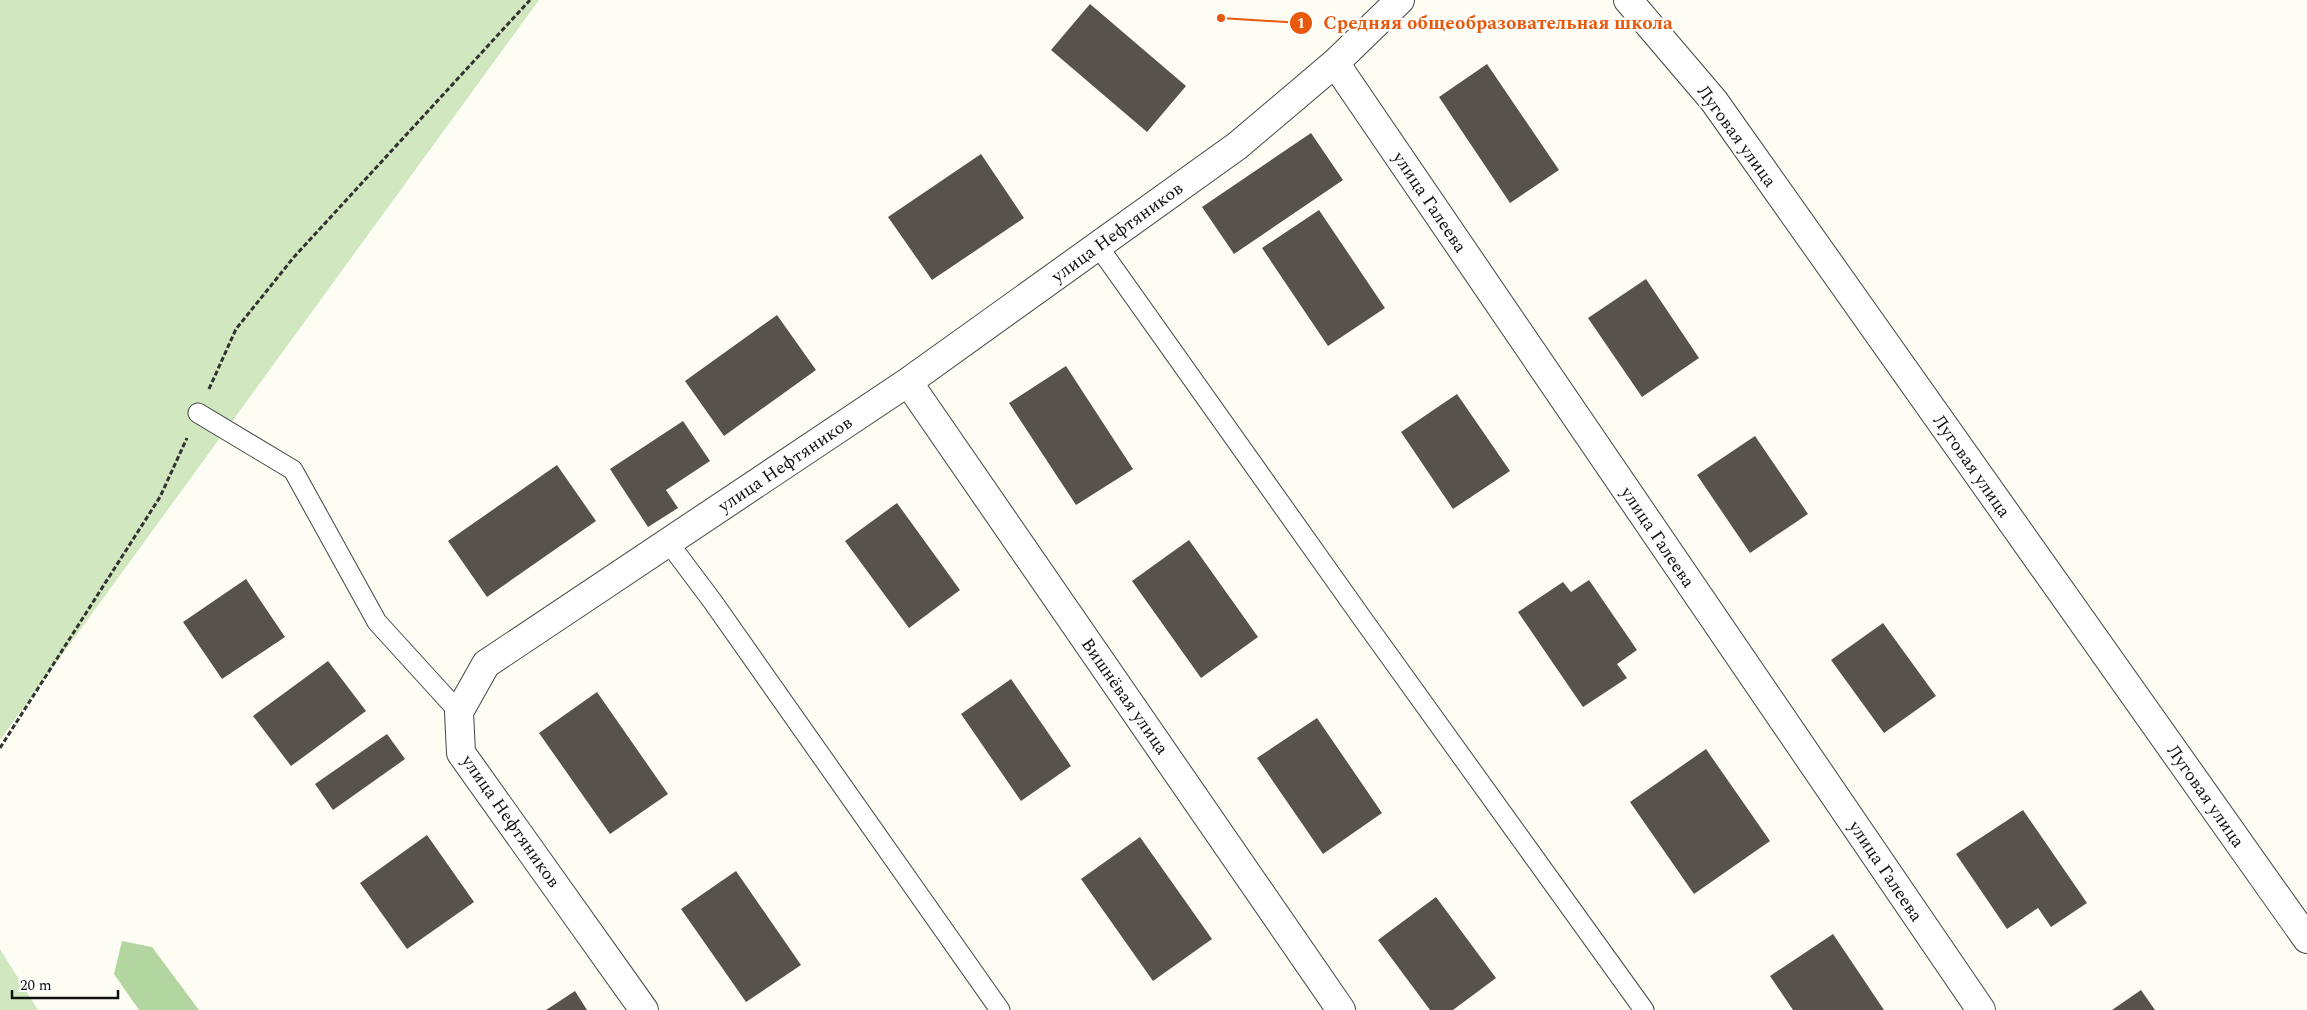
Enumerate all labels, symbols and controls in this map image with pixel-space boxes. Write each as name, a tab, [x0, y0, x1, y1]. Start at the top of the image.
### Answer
callout: Cредняя общеобразовательная школа	[1288, 6, 1683, 40]
text: Cредняя общеобразовательная школа	[1323, 9, 1673, 38]
text: 1	[1297, 12, 1305, 35]
street label: Луговая улица	[1690, 80, 1783, 193]
street label: улица Галеева	[1385, 145, 1474, 259]
street label: улица Нефтяников	[1045, 175, 1189, 290]
street label: улица Нефтяников	[712, 409, 858, 520]
street label: Луговая улица	[1926, 409, 2017, 524]
street label: улица Галеева	[1613, 480, 1702, 594]
street label: Вишнёвая улица	[1074, 632, 1175, 760]
street label: Луговая улица	[2160, 739, 2251, 854]
street label: улица Нефтяников	[454, 748, 567, 893]
street label: улица Галеева	[1841, 814, 1930, 928]
scale bar	[12, 968, 119, 1000]
text: 20 m	[20, 974, 52, 997]

